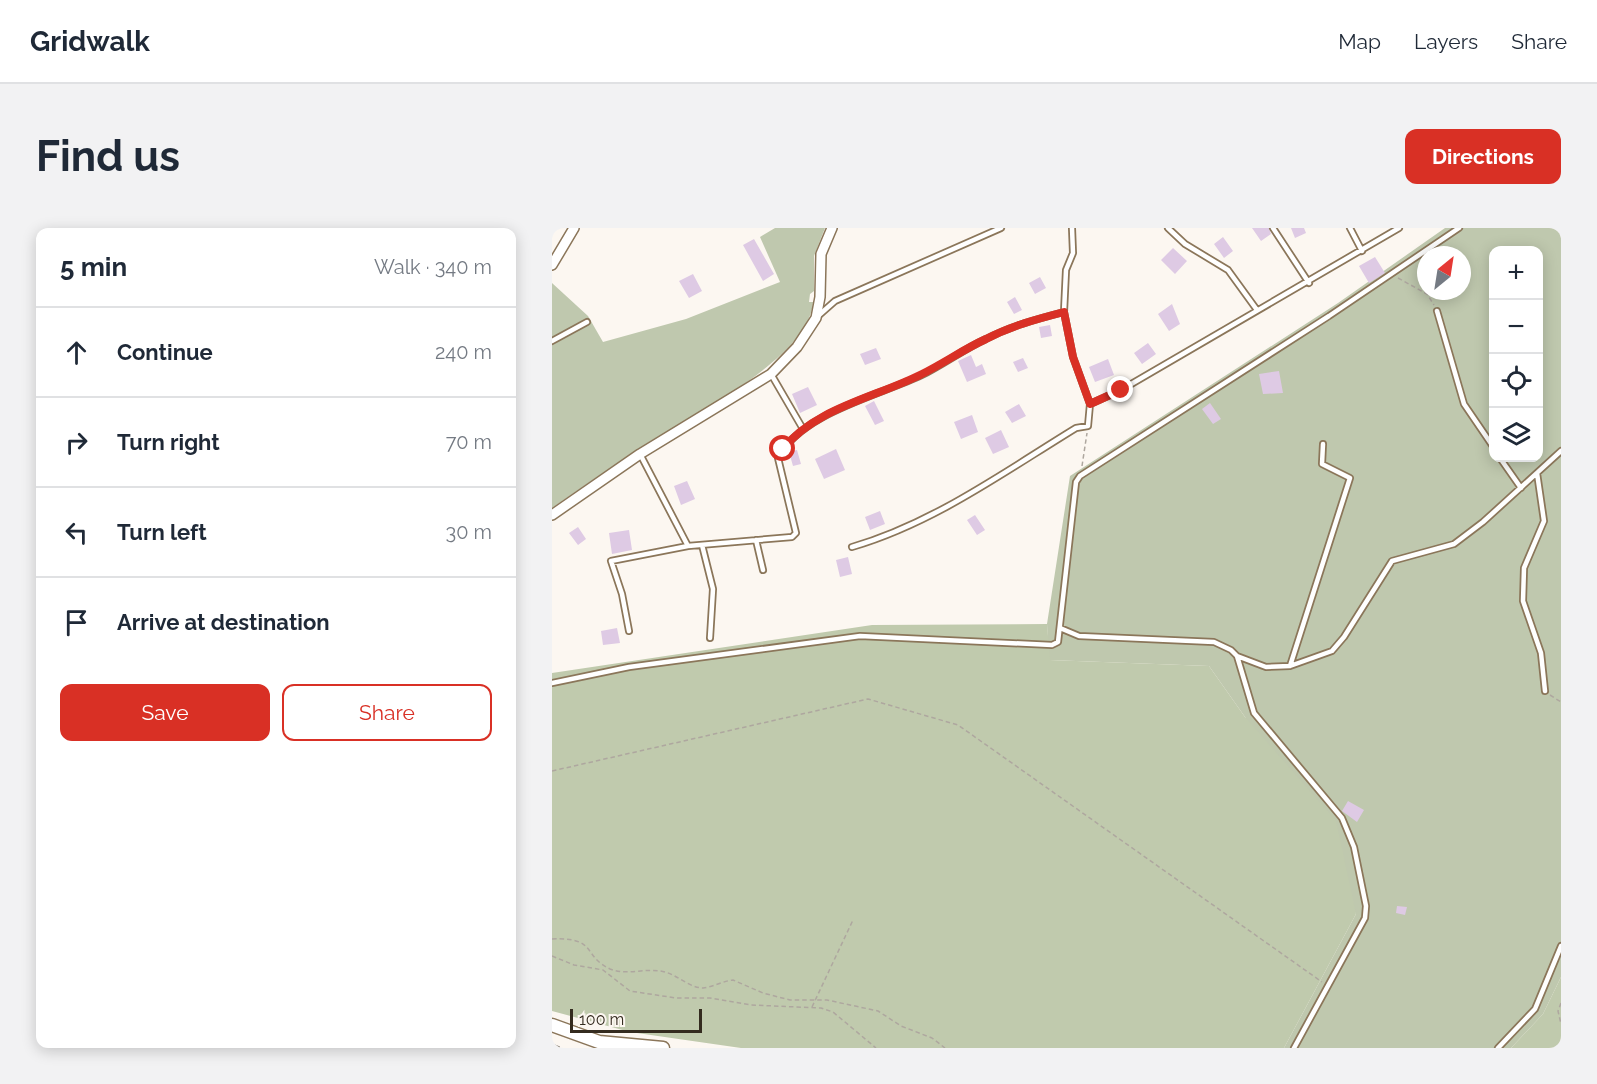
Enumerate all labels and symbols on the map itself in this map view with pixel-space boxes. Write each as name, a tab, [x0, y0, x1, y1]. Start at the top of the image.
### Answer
north arrow	[1417, 246, 1471, 300]
route end	[1107, 376, 1133, 402]
route start	[769, 435, 795, 461]
scale bar	[570, 1006, 702, 1034]

